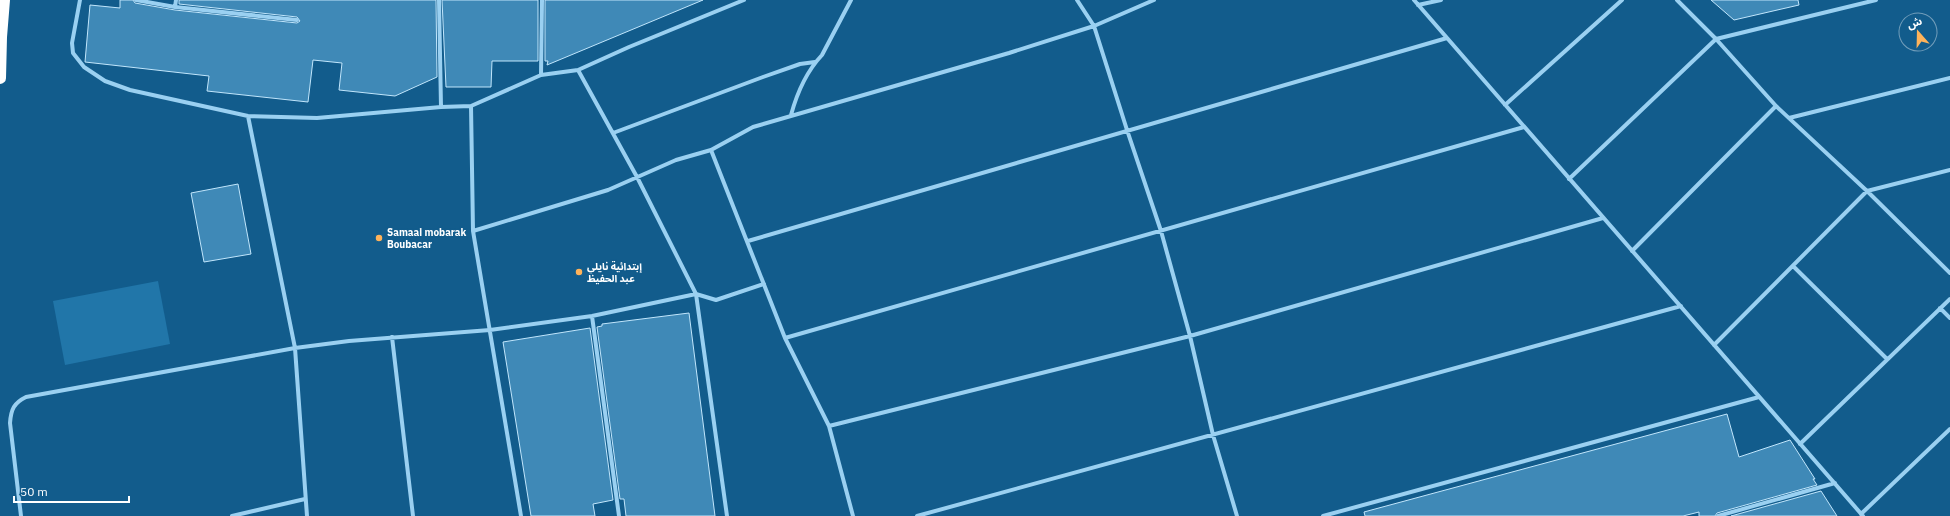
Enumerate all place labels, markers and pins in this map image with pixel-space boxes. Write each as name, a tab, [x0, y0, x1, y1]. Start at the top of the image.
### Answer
place label: Samaai mobarak Boubacar	[387, 226, 466, 251]
marker: Samaai mobarak Boubacar	[374, 233, 384, 243]
place label: إبتدائية نايلي عبد الحفيظ	[587, 260, 643, 285]
marker: إبتدائية نايلي عبد الحفيظ	[574, 267, 584, 277]

